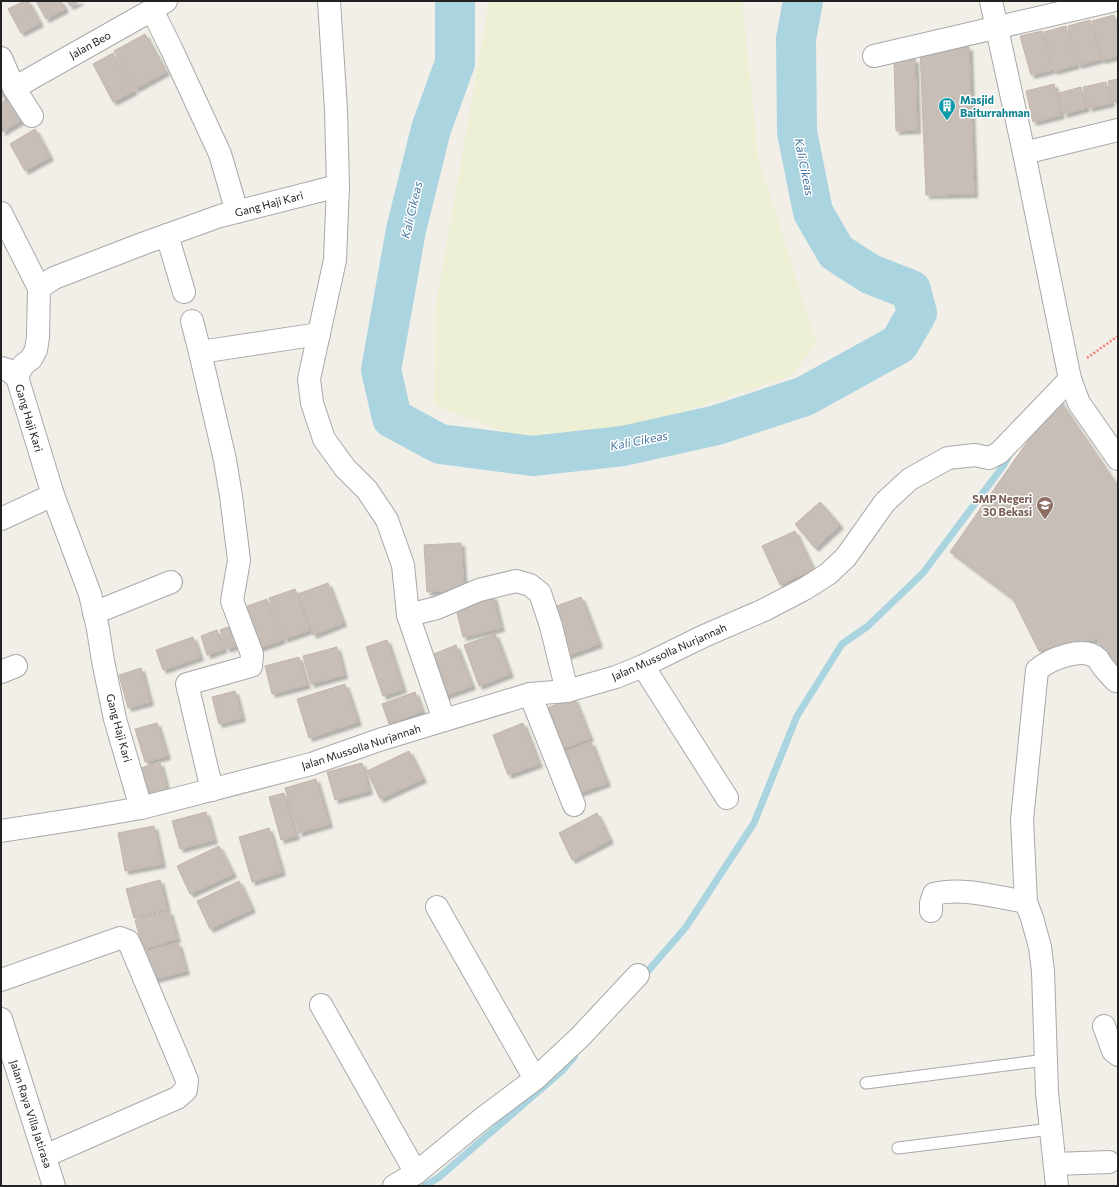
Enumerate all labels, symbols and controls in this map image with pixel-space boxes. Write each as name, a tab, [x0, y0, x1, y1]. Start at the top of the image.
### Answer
street label: Jalan Beo	[67, 28, 114, 62]
place label: Masjid Baiturrahman	[960, 93, 1030, 119]
building icon: Masjid Baiturrahman	[937, 96, 957, 121]
water label: Kali Cikeas	[793, 137, 818, 197]
water label: Kali Cikeas	[398, 179, 425, 240]
street label: Gang Haji Kari	[233, 188, 305, 219]
street label: Gang Haji Kari	[13, 382, 46, 454]
water label: Kali Cikeas	[609, 427, 669, 452]
place label: SMP Negeri 30 Bekasi	[972, 492, 1032, 518]
school or university icon: SMP Negeri 30 Bekasi	[1035, 495, 1055, 520]
street label: Jalan Mussolla Nurjannah	[609, 620, 729, 684]
street label: Gang Haji Kari	[104, 692, 135, 764]
street label: Jalan Mussolla Nurjannah	[300, 721, 422, 773]
street label: Jalan Raya Villa Jatirasa	[7, 1058, 55, 1170]

